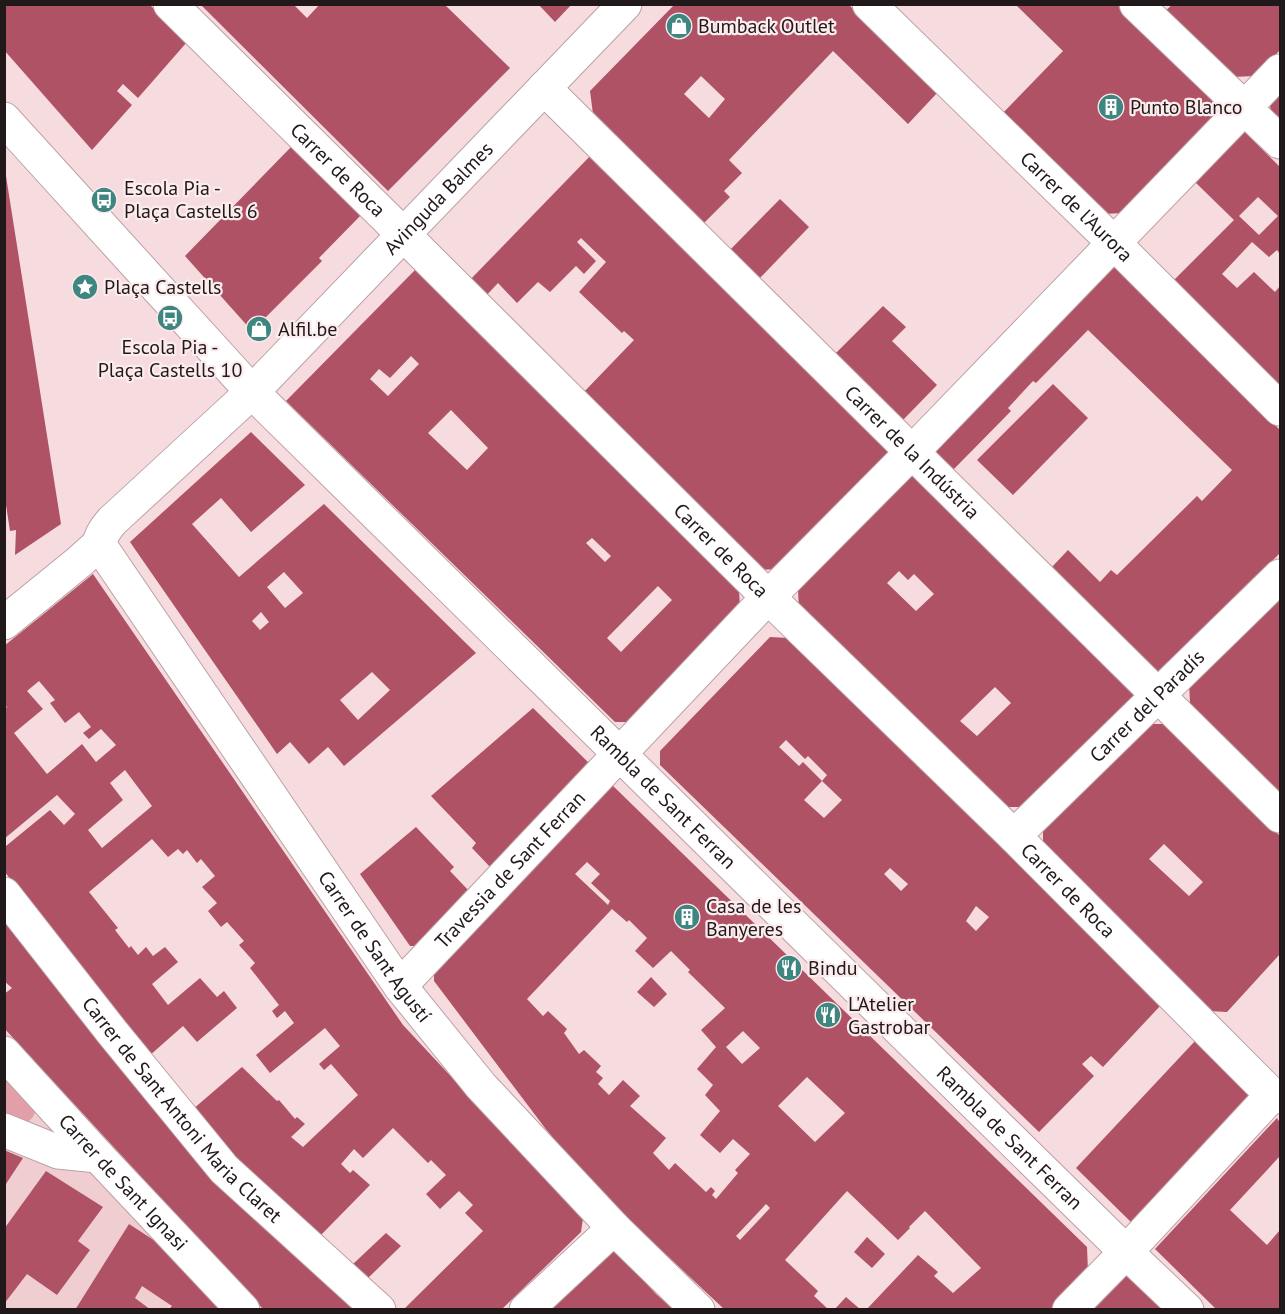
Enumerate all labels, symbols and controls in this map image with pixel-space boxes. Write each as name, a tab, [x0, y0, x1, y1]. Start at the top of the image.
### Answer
shop icon: Bumback Outlet	[664, 11, 694, 41]
place label: Bumback Outlet	[698, 13, 835, 39]
building icon: Punto Blanco	[1096, 92, 1126, 122]
place label: Punto Blanco	[1130, 94, 1242, 120]
street label: Carrer de Roca	[285, 117, 391, 223]
street label: Avinguda Balmes	[378, 136, 499, 260]
street label: Carrer de l'Aurora	[1015, 146, 1138, 267]
place label: Escola Pia - Plaça Castells 6	[124, 175, 258, 224]
bus stop icon: Escola Pia - Plaça Castells 6	[89, 185, 119, 215]
place icon: Plaça Castells	[70, 272, 100, 302]
place label: Plaça Castells	[104, 274, 221, 300]
bus stop icon: Escola Pia - Plaça Castells 10	[155, 303, 185, 333]
shop icon: Alfil.be	[244, 314, 274, 344]
place label: Alfil.be	[278, 316, 337, 342]
place label: Escola Pia - Plaça Castells 10	[98, 334, 242, 383]
street label: Carrer de la Indústria	[839, 380, 985, 525]
street label: Carrer de Roca	[668, 497, 774, 603]
street label: Carrer del Paradís	[1084, 644, 1210, 768]
street label: Rambla de Sant Ferran	[585, 719, 742, 875]
street label: Travessia de Sant Ferran	[429, 785, 591, 954]
street label: Carrer de Roca	[1015, 837, 1121, 944]
street label: Carrer de Sant Agustí	[312, 866, 437, 1028]
place label: Casa de les Banyeres	[706, 893, 801, 942]
building icon: Casa de les Banyeres	[672, 902, 702, 932]
restaurant icon: Bindu	[774, 953, 804, 983]
place label: Bindu	[808, 955, 858, 981]
place label: L'Atelier Gastrobar	[848, 991, 931, 1040]
street label: Carrer de Sant Antoni Maria Claret	[76, 992, 288, 1228]
restaurant icon: L'Atelier Gastrobar	[813, 1000, 843, 1030]
street label: Rambla de Sant Ferran	[931, 1060, 1088, 1215]
street label: Carrer de Sant Ignasi	[53, 1108, 194, 1256]

